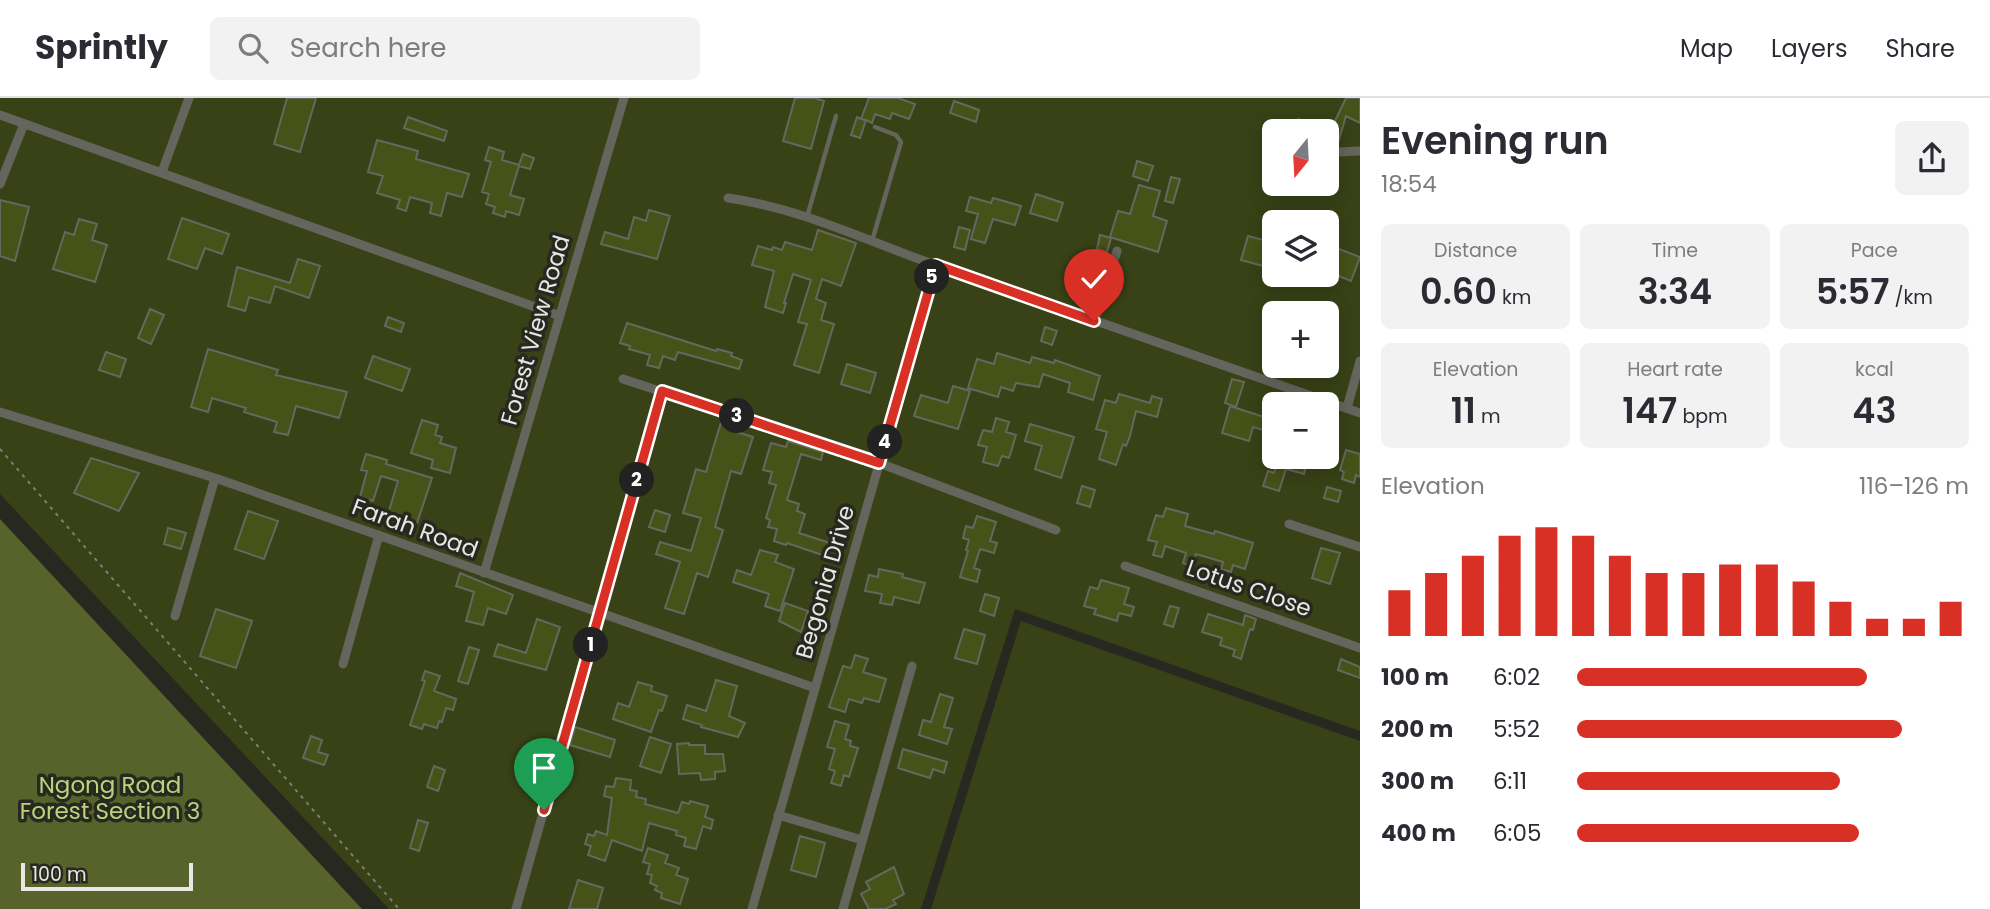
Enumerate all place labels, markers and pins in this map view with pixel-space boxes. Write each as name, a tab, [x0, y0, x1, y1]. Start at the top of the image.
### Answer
pin	[1064, 249, 1124, 321]
pin: 5	[914, 260, 950, 294]
pin: 3	[720, 398, 754, 434]
pin: 4	[868, 424, 903, 460]
pin: 2	[620, 462, 654, 498]
pin: 1	[574, 628, 608, 662]
pin	[514, 738, 574, 810]

